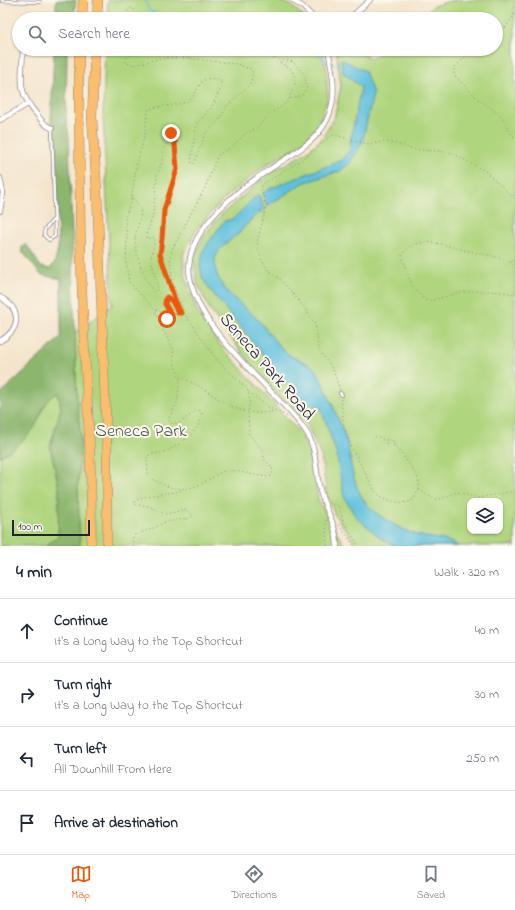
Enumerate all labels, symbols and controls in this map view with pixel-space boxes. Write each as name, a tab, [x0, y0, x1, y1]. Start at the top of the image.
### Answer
search box	[12, 12, 503, 56]
icon: search	[26, 23, 48, 45]
text: Search here	[58, 23, 130, 45]
route end	[162, 124, 180, 142]
street label: Seneca Park Road	[212, 308, 321, 427]
route start	[158, 310, 176, 328]
park label: Seneca Park	[95, 419, 187, 445]
map controls	[467, 498, 503, 534]
button: layers	[467, 498, 503, 534]
scale bar	[12, 518, 90, 537]
text: 100 m	[18, 519, 42, 535]
text: 4 min	[16, 560, 52, 585]
text: Walk · 320 m	[434, 563, 499, 582]
text: Continue	[54, 610, 108, 632]
icon: ahead	[16, 620, 38, 642]
text: 40 m	[475, 621, 499, 640]
text: It's a Long Way to the Top Shortcut	[54, 632, 243, 651]
text: Turn right	[54, 674, 112, 696]
icon: right	[16, 684, 38, 706]
text: 30 m	[475, 685, 499, 704]
text: It's a Long Way to the Top Shortcut	[54, 696, 243, 715]
text: Turn left	[54, 738, 107, 760]
icon: left	[16, 748, 38, 770]
text: 250 m	[466, 749, 499, 768]
text: All Downhill From Here	[54, 760, 172, 779]
icon: arrive	[16, 812, 38, 834]
text: Arrive at destination	[54, 812, 178, 834]
tab: Map	[70, 863, 92, 903]
tab: Directions	[231, 863, 277, 903]
tab: Saved	[417, 863, 445, 903]

